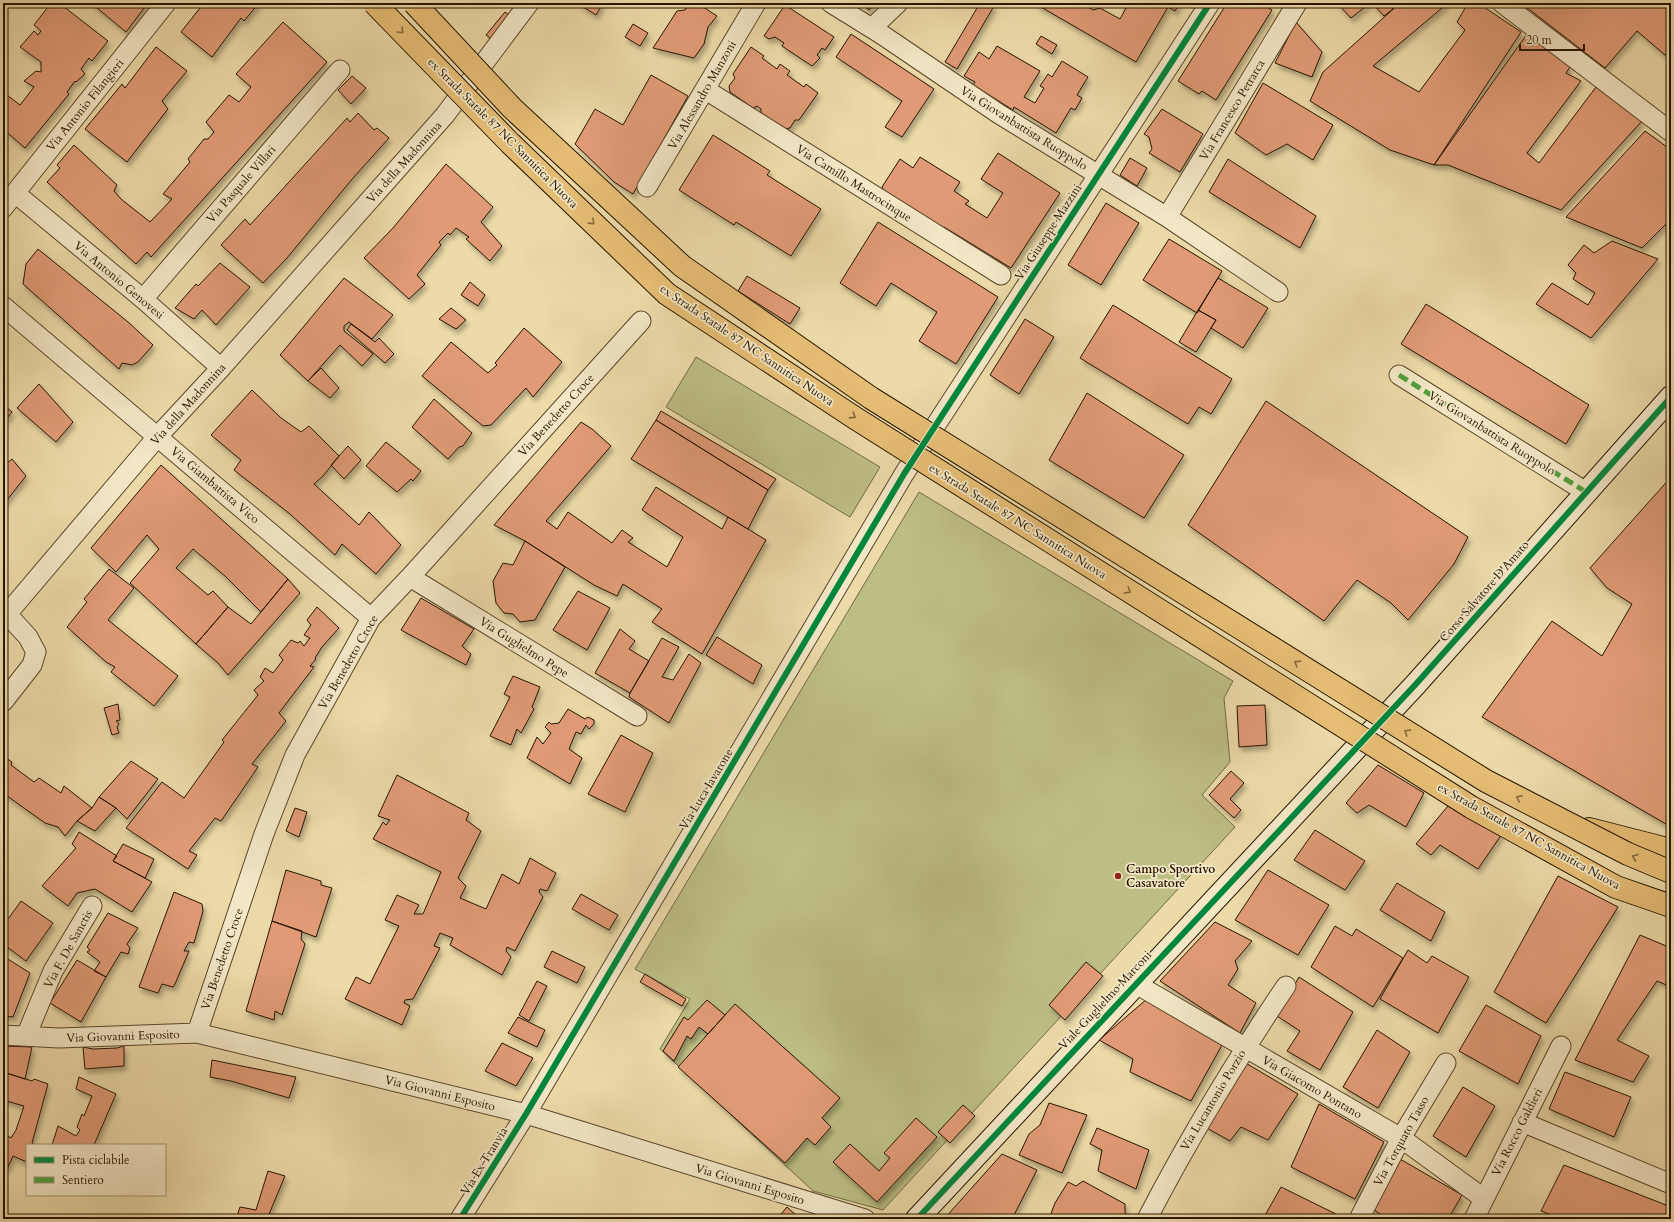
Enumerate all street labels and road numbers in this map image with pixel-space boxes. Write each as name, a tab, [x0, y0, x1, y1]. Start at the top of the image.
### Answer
street label: Via Alessandro Manzoni	[664, 37, 740, 152]
street label: ex Strada Statale 87 NC Sannitica Nuova	[424, 54, 582, 212]
street label: Via Antonio Filangieri	[43, 55, 128, 155]
street label: Via Francesco Petrarca	[1196, 56, 1269, 163]
street label: Via Giovanbattista Ruoppolo	[957, 82, 1091, 174]
street label: Via della Madonnina	[363, 117, 446, 206]
street label: Via Pasquale Villari	[203, 141, 280, 226]
street label: Via Camillo Mastrocinque	[793, 141, 915, 225]
street label: Via Giuseppe Mazzini	[1011, 180, 1085, 283]
street label: Via Antonio Genovesi	[70, 237, 168, 323]
street label: ex Strada Statale 87 NC Sannitica Nuova	[657, 281, 838, 410]
street label: Via della Madonnina	[147, 359, 230, 448]
street label: Via Benedetto Croce	[514, 370, 598, 460]
street label: Via Giovanbattista Ruoppolo	[1425, 387, 1559, 479]
street label: Via Giambattista Vico	[167, 443, 263, 527]
street label: ex Strada Statale 87 NC Sannitica Nuova	[926, 460, 1110, 583]
street label: Corso Salvatore D'Amato	[1436, 537, 1533, 645]
street label: Via Benedetto Croce	[314, 612, 382, 712]
street label: Via Guglielmo Pepe	[476, 613, 572, 681]
street label: Via Luca Iavarone	[675, 745, 737, 833]
street label: ex Strada Statale 87 NC Sannitica Nuova	[1435, 779, 1624, 893]
street label: Via Benedetto Croce	[197, 906, 247, 1012]
street label: Via F. De Sanctis	[40, 907, 96, 991]
street label: Viale Guglielmo Marconi	[1055, 947, 1156, 1053]
street label: Via Giovanni Esposito	[66, 1026, 180, 1046]
street label: Via Lucantonio Porzio	[1176, 1046, 1250, 1154]
street label: Via Giacomo Pontano	[1259, 1052, 1365, 1122]
street label: Via Giovanni Esposito	[383, 1072, 497, 1115]
street label: Via Rocco Galdieri	[1488, 1085, 1546, 1179]
street label: Via Torquato Tasso	[1370, 1093, 1433, 1189]
street label: Via Ex Tranvia	[457, 1123, 512, 1198]
street label: Via Giovanni Esposito	[693, 1160, 807, 1208]

